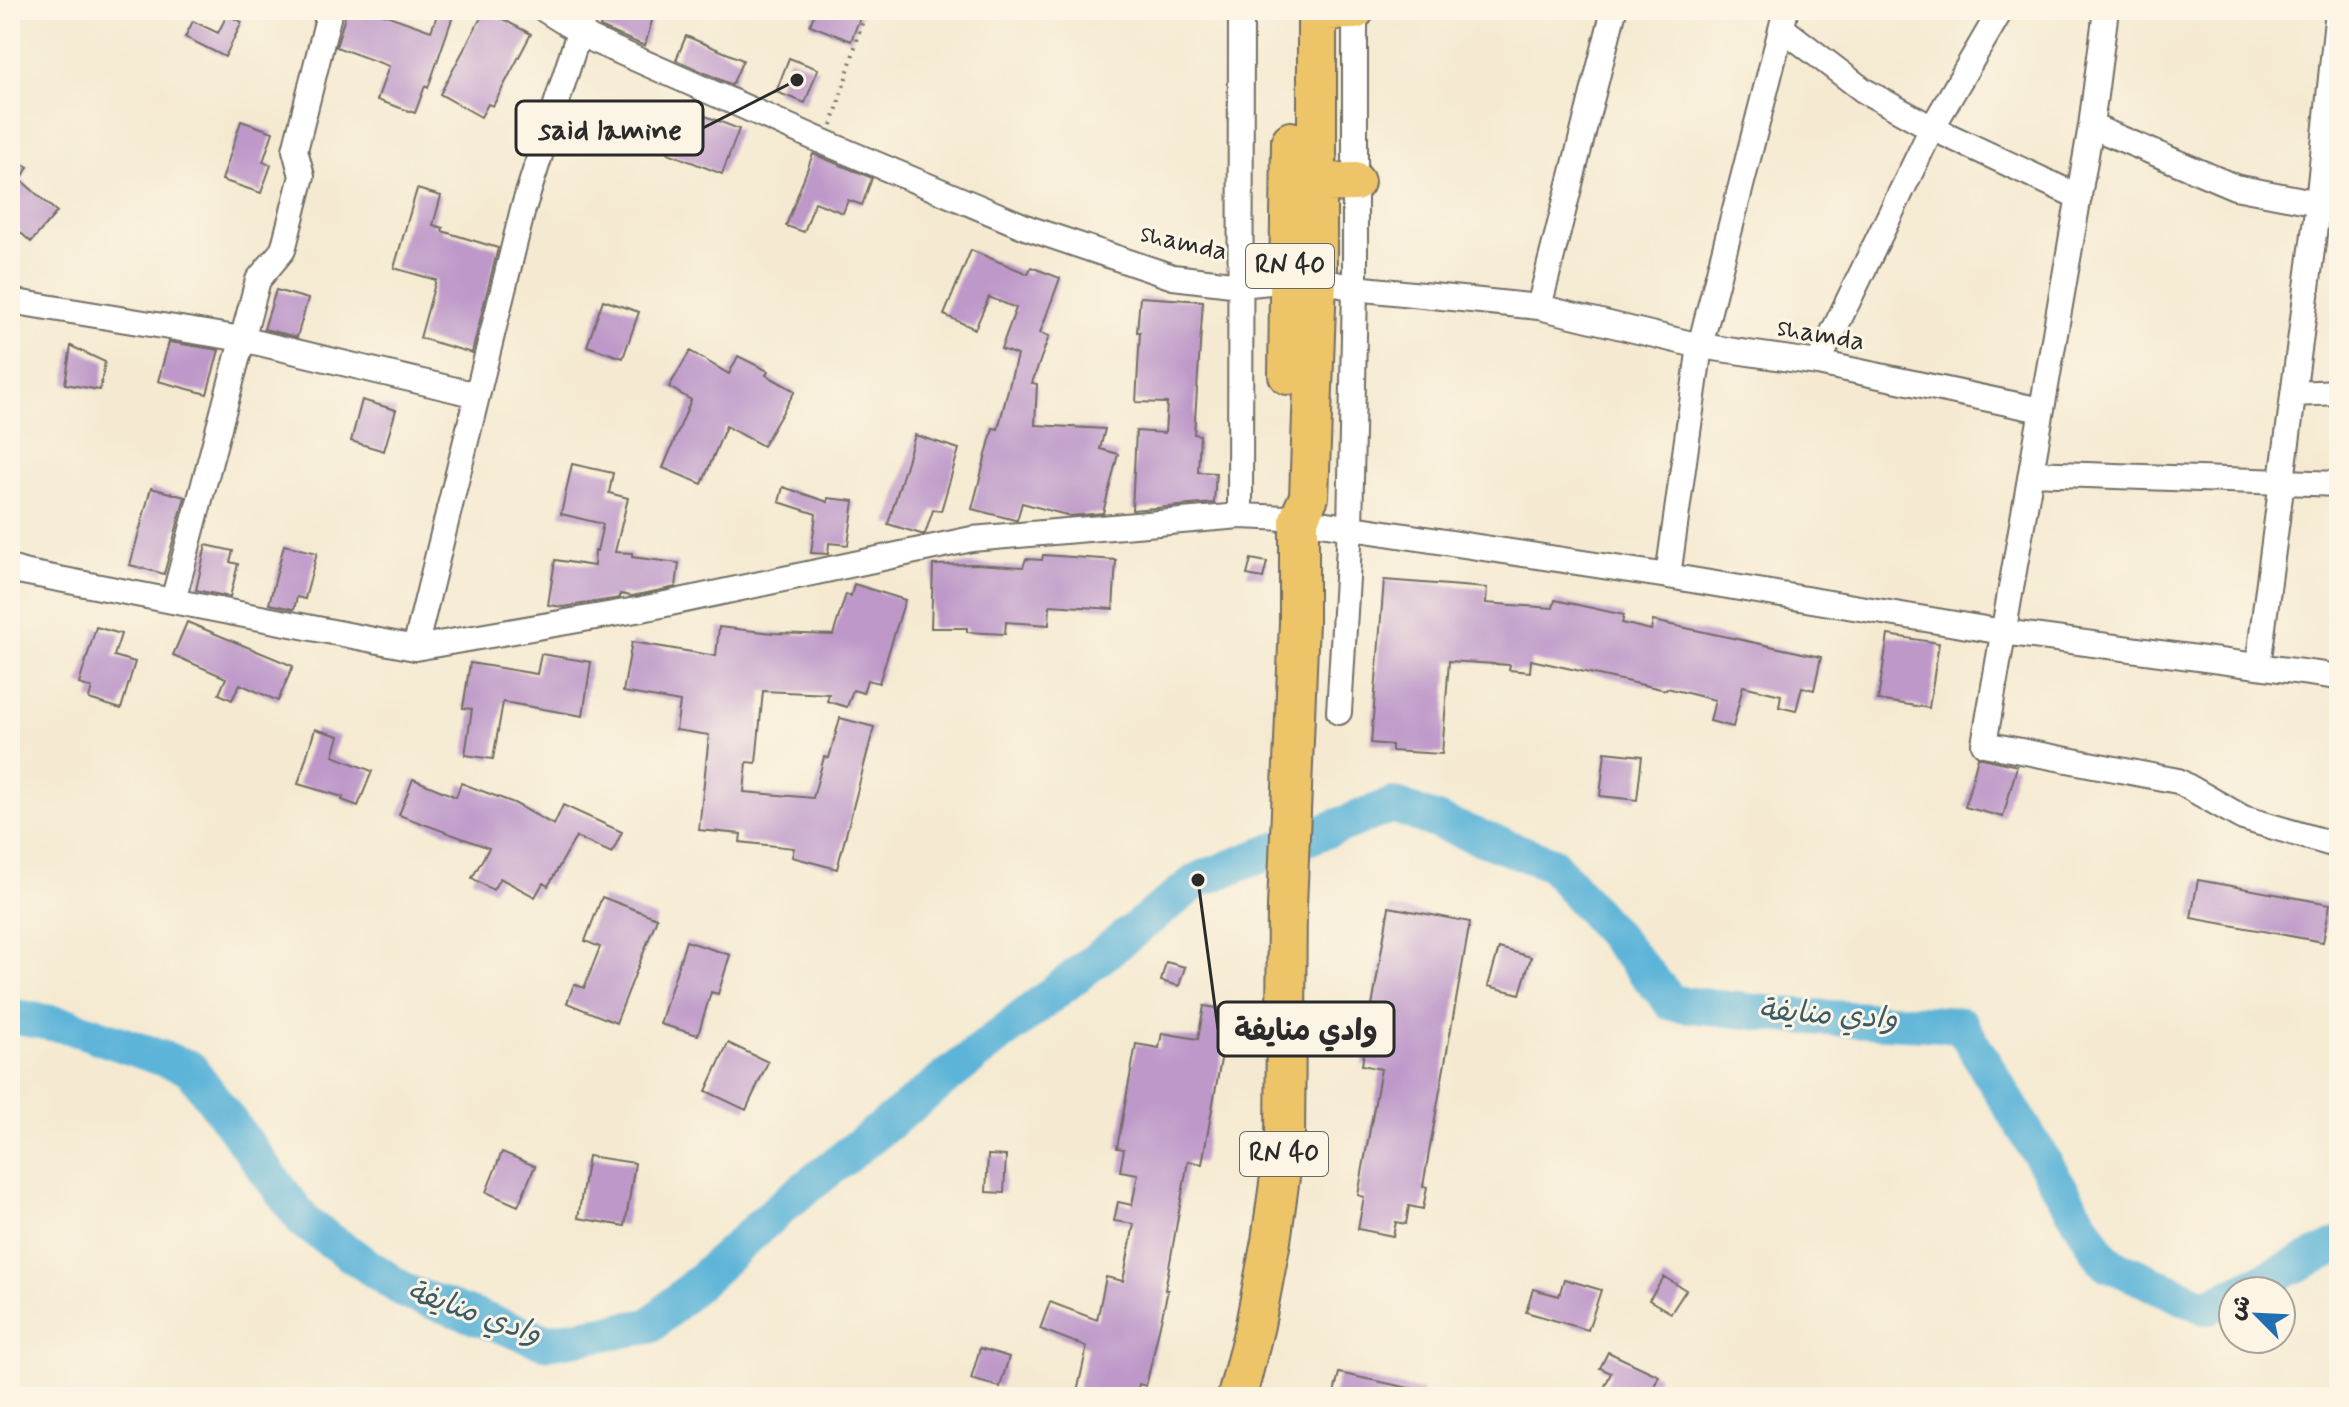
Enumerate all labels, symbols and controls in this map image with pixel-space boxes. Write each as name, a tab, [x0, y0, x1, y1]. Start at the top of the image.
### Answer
callout: said lamine	[516, 101, 703, 155]
text: said lamine	[537, 111, 682, 150]
street label: shamda	[1137, 215, 1231, 271]
road number: RN 40	[1246, 244, 1334, 288]
street label: shamda	[1775, 309, 1867, 361]
water label: وادي منايفة	[1757, 991, 1899, 1039]
callout: وادي منايفة	[1218, 1002, 1394, 1056]
text: وادي منايفة	[1234, 1012, 1378, 1052]
road number: RN 40	[1240, 1132, 1328, 1176]
water label: وادي منايفة	[402, 1272, 546, 1354]
north arrow	[2217, 1275, 2297, 1355]
text: ش	[2223, 1291, 2258, 1324]

